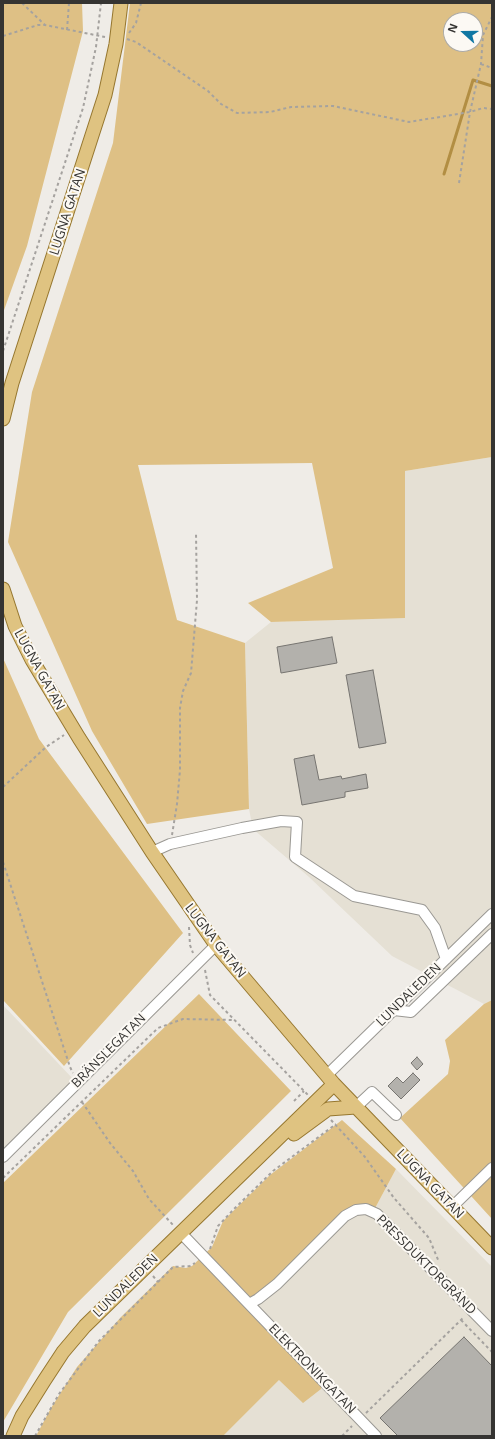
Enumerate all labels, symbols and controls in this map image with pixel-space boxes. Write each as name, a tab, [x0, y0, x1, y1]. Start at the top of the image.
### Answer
north arrow	[443, 12, 483, 52]
text: N	[444, 21, 461, 35]
street label: LUGNA GATAN	[47, 167, 89, 257]
street label: LUGNA GATAN	[10, 627, 68, 713]
street label: LUGNA GATAN	[181, 901, 249, 981]
street label: LUNDALEDEN	[373, 960, 445, 1030]
street label: BRÄNSLEGATAN	[69, 1011, 149, 1091]
street label: LUGNA GATAN	[393, 1146, 467, 1222]
street label: PRESSDUKTORGRÄND	[373, 1212, 479, 1318]
street label: LUNDALEDEN	[90, 1251, 162, 1321]
street label: ELEKTRONIKGATAN	[265, 1321, 359, 1417]

